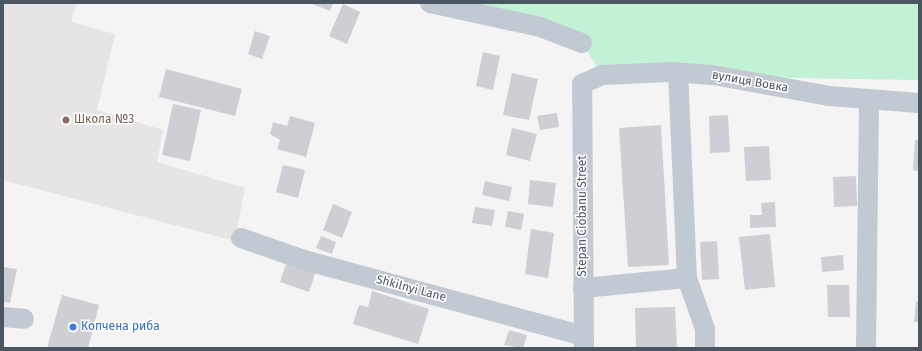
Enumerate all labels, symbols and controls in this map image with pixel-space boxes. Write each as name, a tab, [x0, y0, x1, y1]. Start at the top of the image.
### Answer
street label: вулиця Вовка	[711, 68, 789, 96]
place label: Школа №3	[74, 113, 134, 127]
marker: Школа №3	[61, 115, 71, 125]
street label: Stepan Ciobanu Street	[576, 155, 590, 277]
street label: Shkilnyi Lane	[374, 273, 448, 305]
place label: Копчена риба	[81, 320, 160, 334]
marker: Копчена риба	[68, 322, 78, 332]

